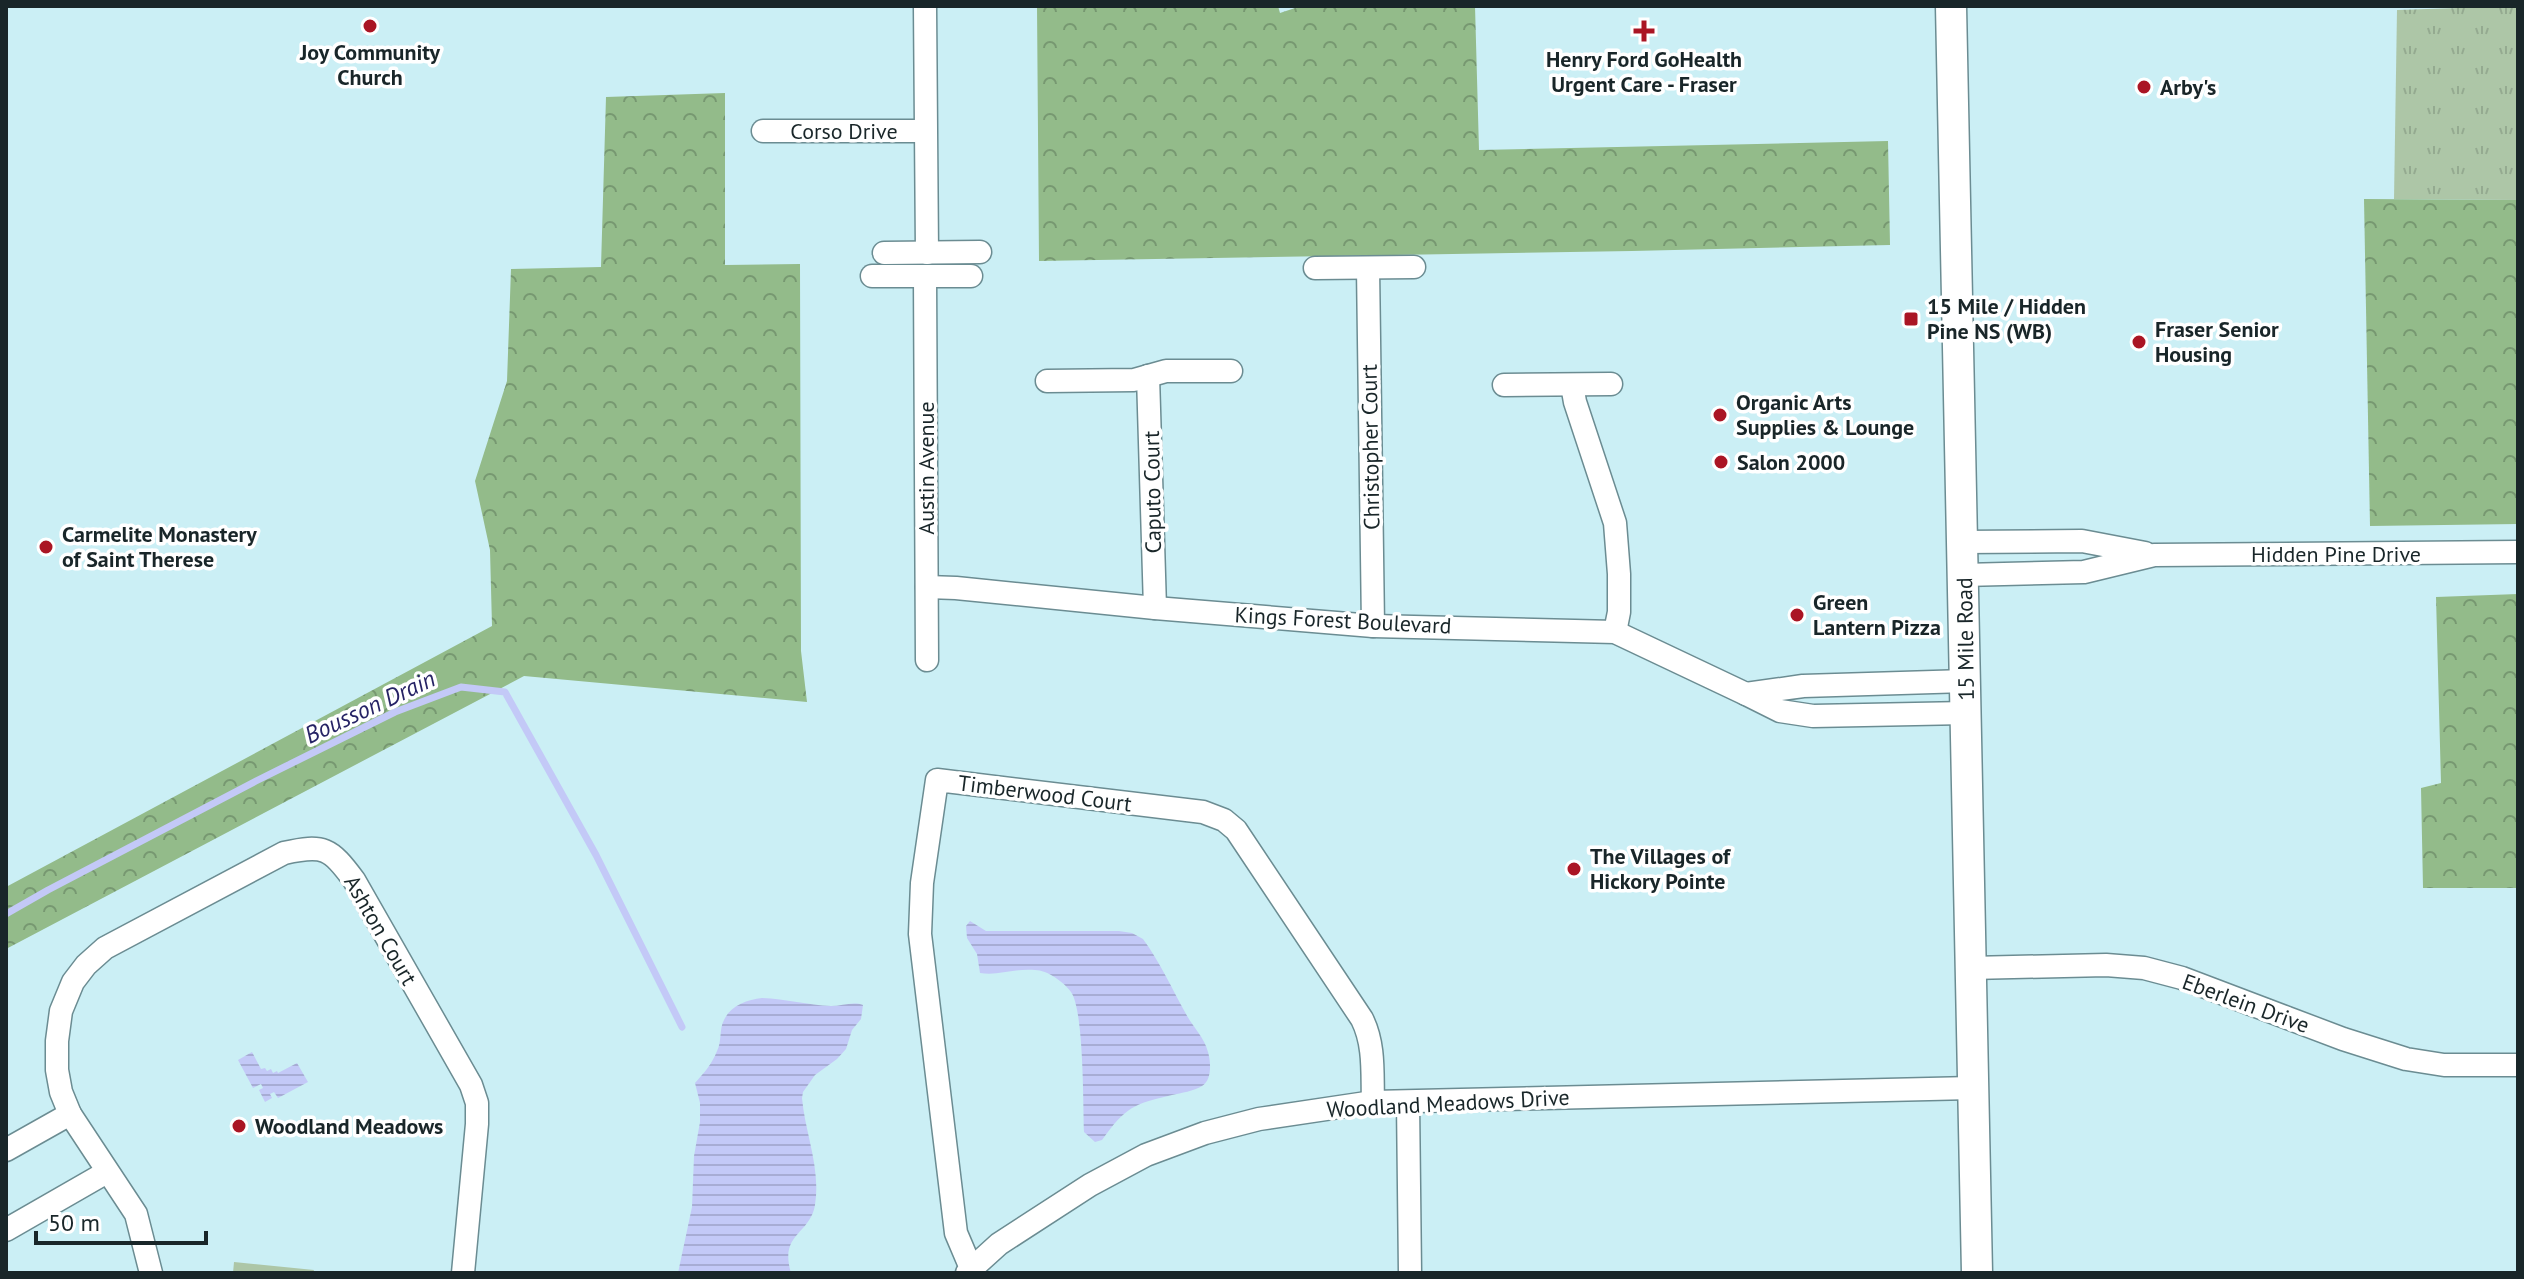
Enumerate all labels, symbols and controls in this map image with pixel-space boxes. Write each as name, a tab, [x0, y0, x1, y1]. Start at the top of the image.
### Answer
marker: Joy Community Church	[361, 17, 379, 35]
marker: Henry Ford GoHealth Urgent Care - Fraser	[1633, 20, 1655, 42]
place label: Joy Community Church	[299, 38, 441, 91]
place label: Henry Ford GoHealth Urgent Care - Fraser	[1546, 45, 1742, 98]
place label: Arby's	[2160, 73, 2216, 101]
marker: Arby's	[2135, 78, 2153, 96]
street label: Corso Drive	[790, 117, 898, 145]
place label: 15 Mile / Hidden Pine NS (WB)	[1927, 292, 2086, 345]
marker: 15 Mile / Hidden Pine NS (WB)	[1902, 310, 1920, 328]
place label: Fraser Senior Housing	[2155, 315, 2279, 368]
marker: Fraser Senior Housing	[2130, 333, 2148, 351]
street label: Christopher Court	[1355, 363, 1385, 530]
place label: Organic Arts Supplies & Lounge	[1736, 388, 1914, 441]
street label: Austin Avenue	[912, 401, 940, 535]
marker: Organic Arts Supplies & Lounge	[1711, 406, 1729, 424]
street label: Caputo Court	[1137, 430, 1167, 554]
place label: Salon 2000	[1737, 448, 1845, 476]
marker: Salon 2000	[1712, 453, 1730, 471]
place label: Carmelite Monastery of Saint Therese	[62, 520, 257, 573]
marker: Carmelite Monastery of Saint Therese	[37, 538, 55, 556]
street label: Hidden Pine Drive	[2251, 540, 2421, 568]
street label: 15 Mile Road	[1950, 577, 1980, 701]
place label: Green Lantern Pizza	[1813, 588, 1941, 641]
street label: Kings Forest Boulevard	[1234, 600, 1452, 640]
marker: Green Lantern Pizza	[1788, 606, 1806, 624]
water label: Bousson Drain	[299, 663, 440, 750]
street label: Timberwood Court	[957, 768, 1134, 818]
place label: The Villages of Hickory Pointe	[1590, 842, 1732, 895]
marker: The Villages of Hickory Pointe	[1565, 860, 1583, 878]
street label: Ashton Court	[338, 870, 424, 990]
street label: Eberlein Drive	[2179, 967, 2313, 1039]
street label: Woodland Meadows Drive	[1326, 1083, 1570, 1123]
place label: Woodland Meadows	[255, 1112, 443, 1140]
marker: Woodland Meadows	[230, 1117, 248, 1135]
scale bar	[36, 1195, 206, 1245]
text: 50 m	[48, 1207, 100, 1238]

